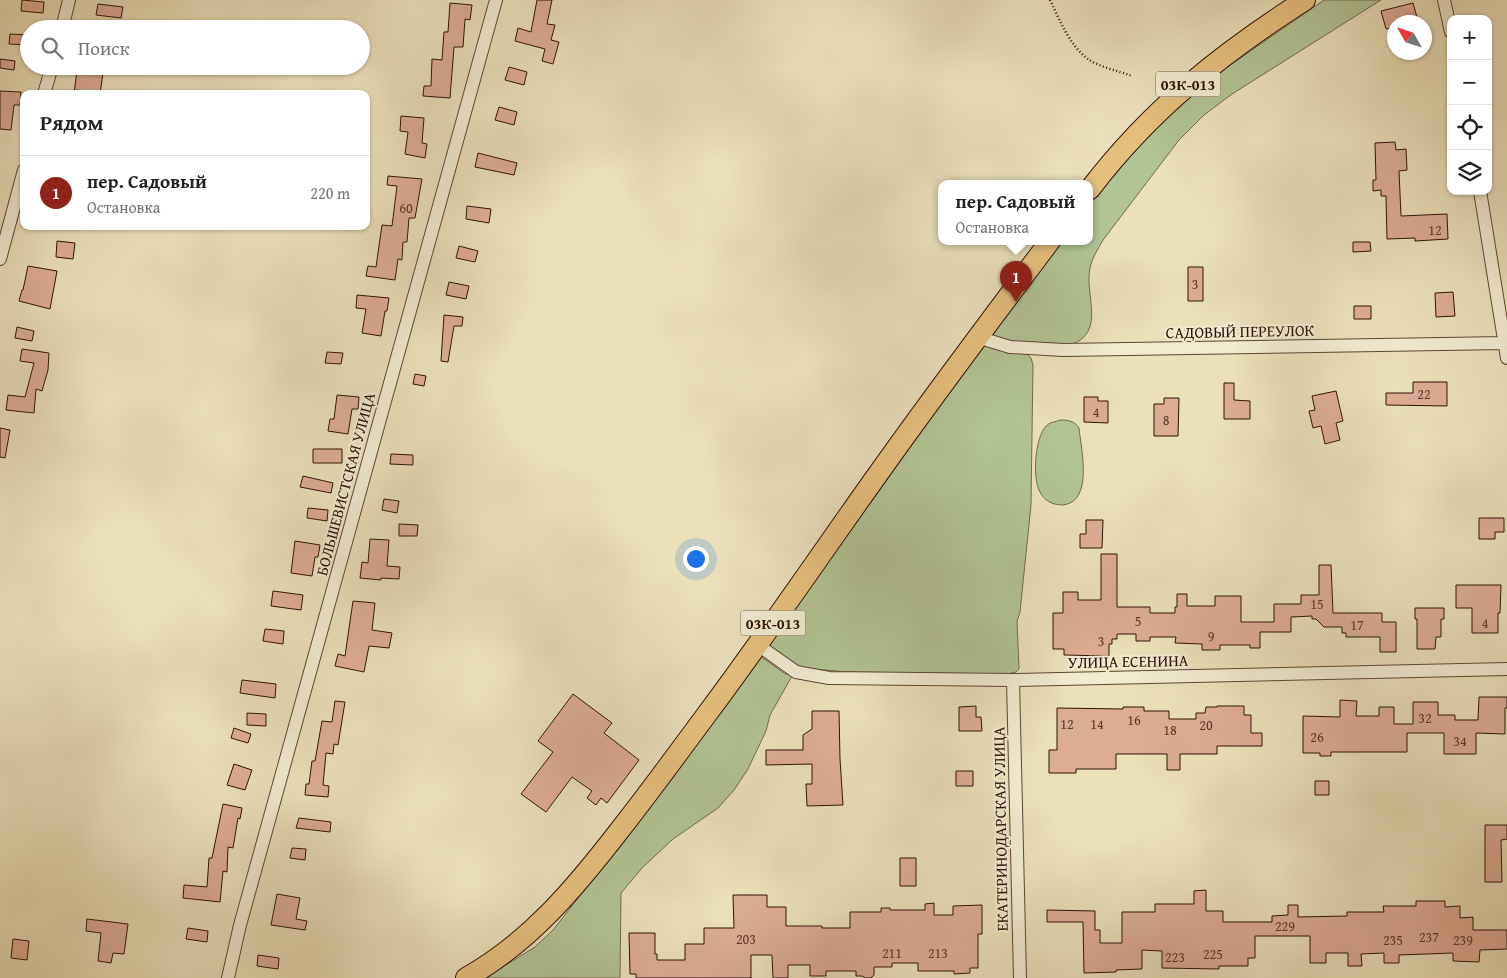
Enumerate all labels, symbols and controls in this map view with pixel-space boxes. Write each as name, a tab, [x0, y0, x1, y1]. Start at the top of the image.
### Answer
north arrow	[1387, 15, 1432, 60]
map controls	[1447, 15, 1492, 195]
button: +	[1447, 15, 1492, 60]
search box	[20, 20, 370, 75]
icon: search	[38, 34, 66, 62]
text: Поиск	[78, 34, 130, 62]
button: −	[1447, 60, 1492, 105]
road number: 03К-013	[1156, 72, 1220, 96]
button: locate	[1447, 105, 1492, 150]
text: Рядом	[40, 107, 103, 138]
button: layers	[1447, 150, 1492, 195]
text: пер. Садовый	[87, 167, 207, 195]
popup	[938, 180, 1093, 245]
text: 1	[52, 181, 60, 205]
text: 220 m	[310, 181, 350, 205]
text: пер. Садовый	[956, 187, 1075, 215]
text: Остановка	[87, 195, 160, 219]
house number: 60	[399, 198, 413, 218]
text: Остановка	[956, 215, 1029, 239]
house number: 12	[1428, 220, 1442, 240]
pin: 1	[1000, 261, 1032, 302]
house number: 3	[1192, 274, 1198, 294]
street label: САДОВЫЙ ПЕРЕУЛОК	[1165, 318, 1315, 344]
house number: 22	[1417, 384, 1431, 404]
street label: БОЛЬШЕВИСТСКАЯ УЛИЦА	[309, 389, 381, 578]
house number: 4	[1093, 402, 1100, 422]
house number: 8	[1163, 410, 1170, 430]
your location	[683, 546, 709, 572]
house number: 15	[1310, 594, 1324, 614]
road number: 03К-013	[740, 610, 806, 636]
house number: 5	[1135, 611, 1141, 631]
house number: 4	[1482, 613, 1489, 633]
house number: 17	[1350, 615, 1364, 635]
house number: 9	[1208, 626, 1215, 646]
house number: 3	[1098, 631, 1104, 651]
street label: УЛИЦА ЕСЕНИНА	[1067, 648, 1189, 674]
house number: 32	[1418, 708, 1432, 728]
house number: 16	[1127, 710, 1141, 730]
house number: 12	[1060, 714, 1074, 734]
house number: 14	[1090, 714, 1104, 734]
house number: 20	[1199, 715, 1213, 735]
house number: 18	[1163, 720, 1177, 740]
street label: ЕКАТЕРИНОДАРСКАЯ УЛИЦА	[986, 726, 1014, 932]
house number: 26	[1310, 727, 1324, 747]
house number: 34	[1453, 731, 1467, 751]
house number: 229	[1275, 916, 1295, 936]
house number: 237	[1419, 927, 1439, 947]
house number: 203	[736, 929, 756, 949]
house number: 235	[1383, 930, 1403, 950]
house number: 239	[1453, 930, 1473, 950]
house number: 211	[882, 943, 902, 963]
house number: 213	[928, 943, 948, 963]
house number: 225	[1203, 944, 1223, 964]
house number: 223	[1165, 947, 1185, 967]

